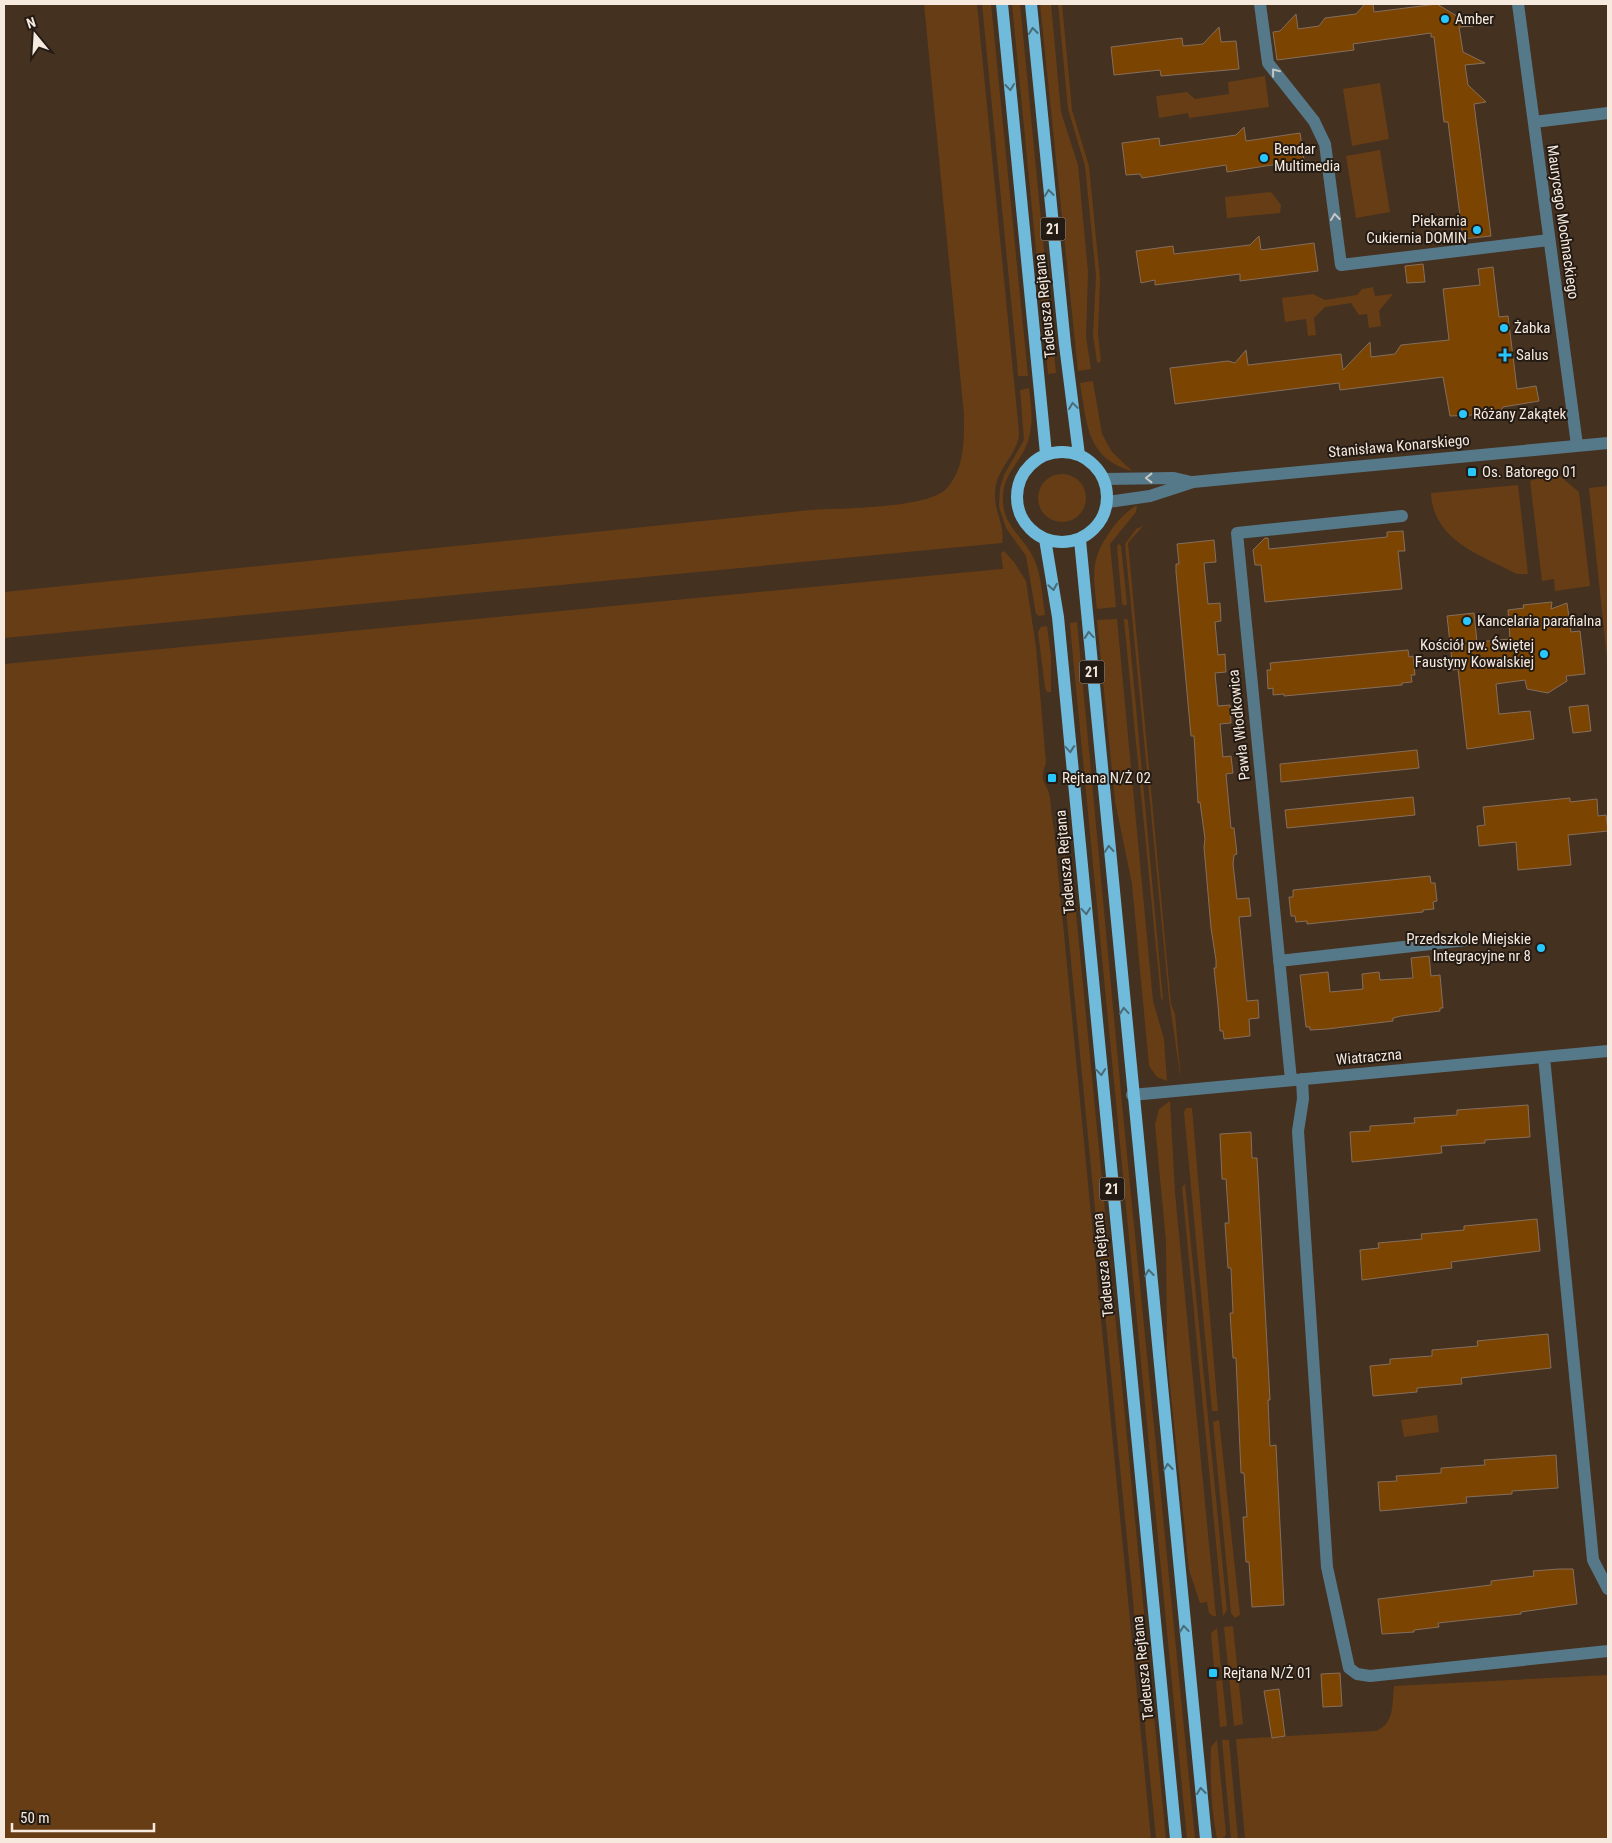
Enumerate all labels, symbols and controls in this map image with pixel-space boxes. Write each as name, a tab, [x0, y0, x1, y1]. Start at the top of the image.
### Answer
north arrow	[10, 10, 60, 60]
place label: Amber	[1455, 10, 1494, 28]
marker: Amber	[1439, 13, 1451, 25]
text: N	[24, 14, 38, 32]
one-way arrow	[1028, 27, 1039, 35]
one-way arrow	[1272, 69, 1280, 78]
one-way arrow	[1004, 83, 1015, 91]
place label: Bendar Multimedia	[1274, 140, 1340, 175]
street label: Maurycego Mochnackiego	[1543, 144, 1583, 300]
marker: Bendar Multimedia	[1258, 152, 1270, 164]
one-way arrow	[1044, 188, 1055, 196]
place label: Piekarnia Cukiernia DOMIN	[1366, 212, 1467, 247]
one-way arrow	[1330, 213, 1341, 221]
road number: 21	[1040, 218, 1066, 240]
marker: Piekarnia Cukiernia DOMIN	[1471, 224, 1483, 236]
street label: Tadeusza Rejtana	[1031, 253, 1059, 359]
place label: Żabka	[1514, 319, 1550, 337]
marker: Żabka	[1498, 322, 1510, 334]
place label: Salus	[1516, 346, 1549, 364]
marker: Salus	[1498, 348, 1512, 362]
one-way arrow	[1068, 402, 1079, 410]
place label: Różany Zakątek	[1473, 405, 1567, 423]
marker: Różany Zakątek	[1457, 408, 1469, 420]
street label: Stanisława Konarskiego	[1328, 431, 1470, 461]
place label: Os. Batorego 01	[1482, 463, 1577, 481]
marker: Os. Batorego 01	[1466, 466, 1478, 478]
one-way arrow	[1145, 473, 1152, 483]
one-way arrow	[1047, 583, 1057, 592]
place label: Kancelaria parafialna	[1477, 612, 1601, 630]
marker: Kancelaria parafialna	[1461, 615, 1473, 627]
one-way arrow	[1084, 631, 1095, 639]
place label: Kościół pw. Świętej Faustyny Kowalskiej	[1415, 636, 1534, 671]
marker: Kościół pw. Świętej Faustyny Kowalskiej	[1538, 648, 1550, 660]
road number: 21	[1080, 660, 1104, 684]
street label: Pawła Włodkowica	[1224, 669, 1254, 781]
one-way arrow	[1064, 745, 1075, 753]
place label: Rejtana N/Ż 02	[1062, 769, 1151, 787]
marker: Rejtana N/Ż 02	[1046, 772, 1058, 784]
street label: Tadeusza Rejtana	[1051, 809, 1079, 915]
one-way arrow	[1104, 845, 1115, 853]
one-way arrow	[1080, 907, 1091, 915]
place label: Przedszkole Miejskie Integracyjne nr 8	[1406, 930, 1531, 965]
marker: Przedszkole Miejskie Integracyjne nr 8	[1535, 942, 1547, 954]
one-way arrow	[1119, 1007, 1130, 1015]
street label: Wiatraczna	[1335, 1045, 1403, 1069]
one-way arrow	[1095, 1069, 1106, 1077]
road number: 21	[1100, 1178, 1124, 1200]
street label: Tadeusza Rejtana	[1089, 1212, 1117, 1318]
one-way arrow	[1144, 1269, 1155, 1277]
one-way arrow	[1163, 1463, 1174, 1471]
street label: Tadeusza Rejtana	[1129, 1615, 1157, 1721]
one-way arrow	[1179, 1625, 1190, 1633]
place label: Rejtana N/Ż 01	[1223, 1664, 1312, 1682]
marker: Rejtana N/Ż 01	[1207, 1667, 1219, 1679]
one-way arrow	[1195, 1786, 1206, 1794]
scale bar	[12, 1800, 155, 1832]
text: 50 m	[20, 1809, 50, 1827]

